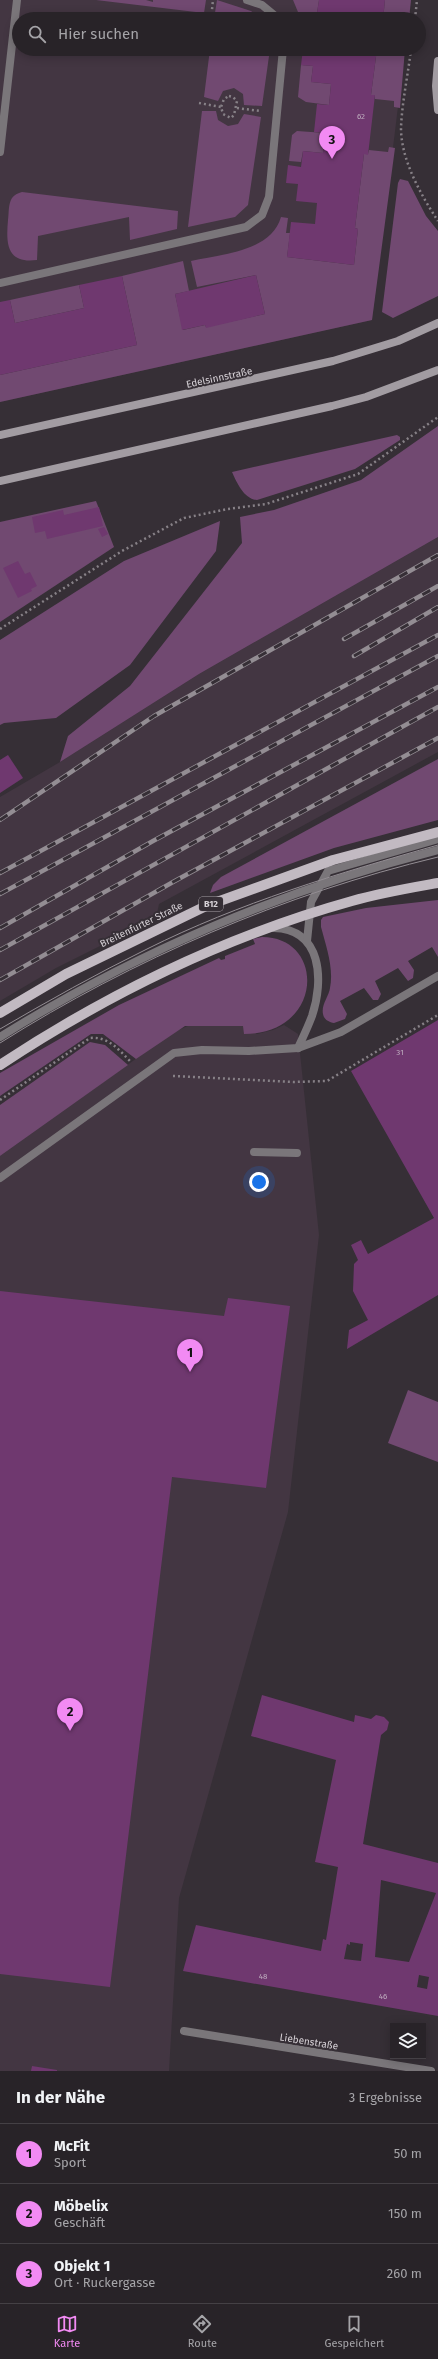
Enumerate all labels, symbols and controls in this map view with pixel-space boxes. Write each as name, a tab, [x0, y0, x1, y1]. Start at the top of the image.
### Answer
search box	[12, 12, 426, 56]
icon: search	[26, 23, 48, 45]
text: Hier suchen	[58, 25, 139, 43]
house number: 62	[357, 112, 365, 121]
pin: 3	[319, 126, 345, 159]
street label: Edelsinnstraße	[185, 365, 253, 391]
road number: B12	[199, 897, 223, 911]
street label: Breitenfurter Straße	[98, 900, 185, 950]
house number: 31	[396, 1048, 404, 1057]
your location	[249, 1172, 269, 1192]
pin: 1	[177, 1339, 203, 1372]
pin: 2	[57, 1698, 83, 1731]
house number: 48	[259, 1972, 268, 1981]
house number: 46	[379, 1992, 387, 2001]
map controls	[390, 2023, 426, 2059]
button: layers	[390, 2023, 426, 2059]
street label: Liebenstraße	[279, 2031, 339, 2053]
text: In der Nähe	[16, 2087, 105, 2108]
text: 3 Ergebnisse	[349, 2090, 422, 2105]
text: McFit	[54, 2137, 90, 2155]
text: 1	[26, 2146, 32, 2161]
text: 50 m	[394, 2146, 422, 2161]
text: Sport	[54, 2155, 86, 2170]
text: Möbelix	[54, 2197, 108, 2215]
text: 2	[26, 2206, 32, 2221]
text: 150 m	[388, 2206, 422, 2221]
text: Geschäft	[54, 2215, 105, 2230]
text: Objekt 1	[54, 2257, 110, 2275]
text: 3	[26, 2266, 32, 2281]
text: 260 m	[387, 2266, 422, 2281]
text: Ort · Ruckergasse	[54, 2275, 155, 2290]
tab: Karte	[54, 2313, 80, 2350]
tab: Route	[188, 2313, 217, 2350]
tab: Gespeichert	[325, 2313, 384, 2350]

